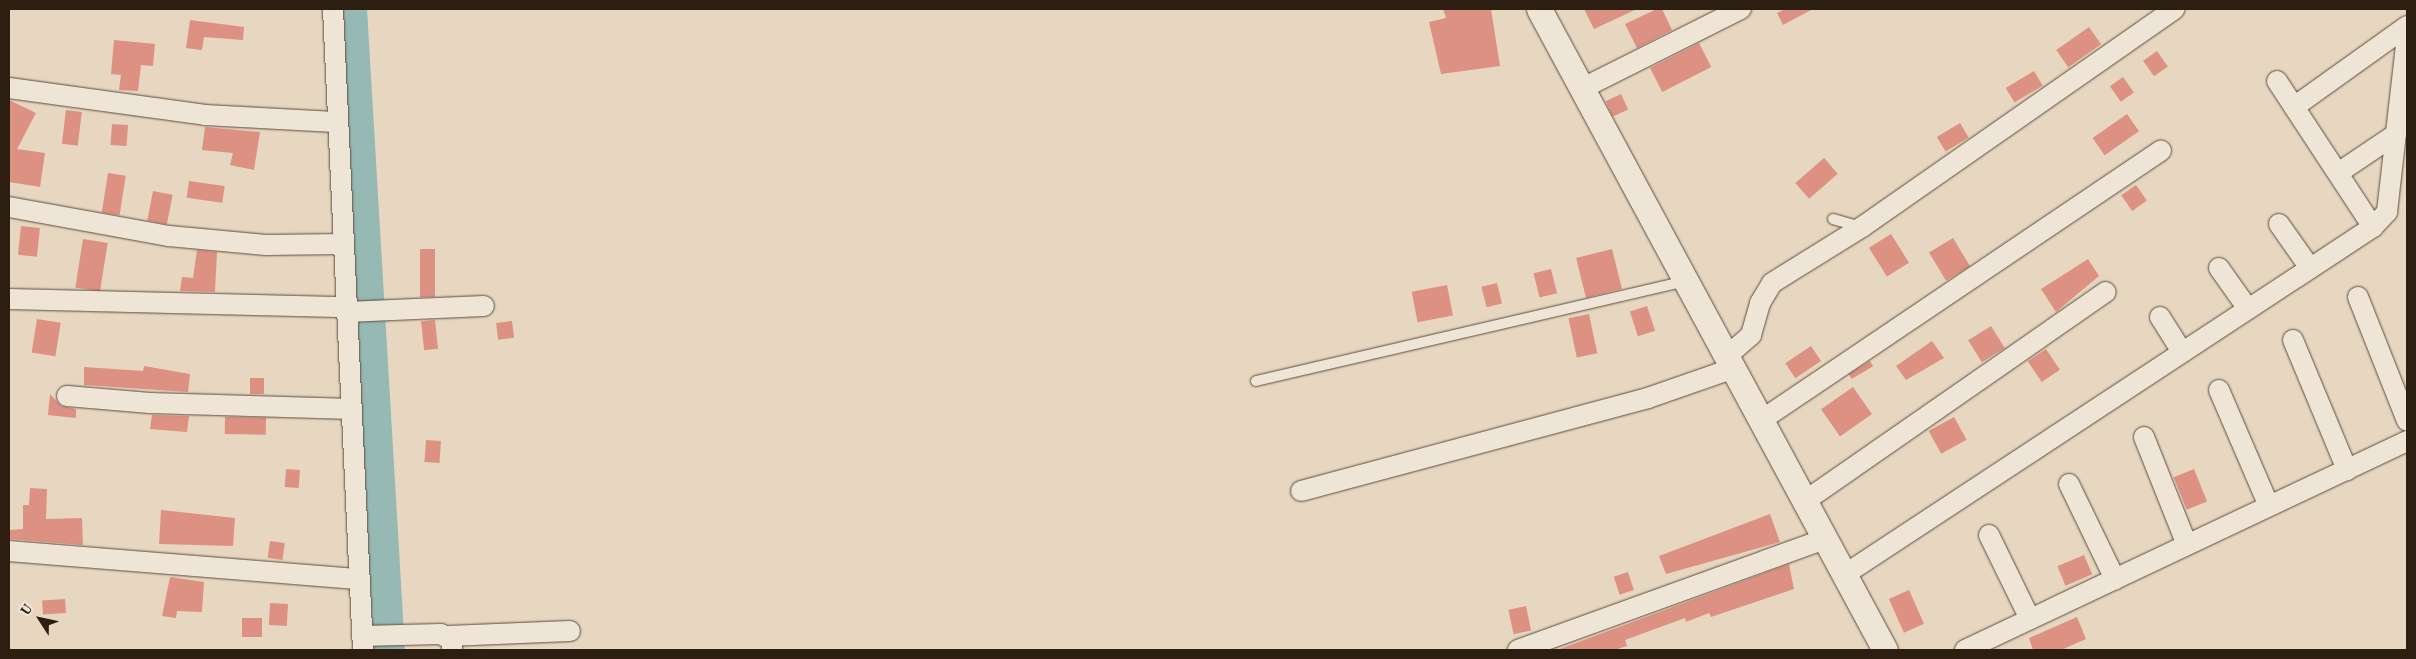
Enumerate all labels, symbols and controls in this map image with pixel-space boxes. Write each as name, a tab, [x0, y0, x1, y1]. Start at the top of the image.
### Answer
north arrow	[15, 594, 65, 644]
text: U	[17, 601, 38, 620]

